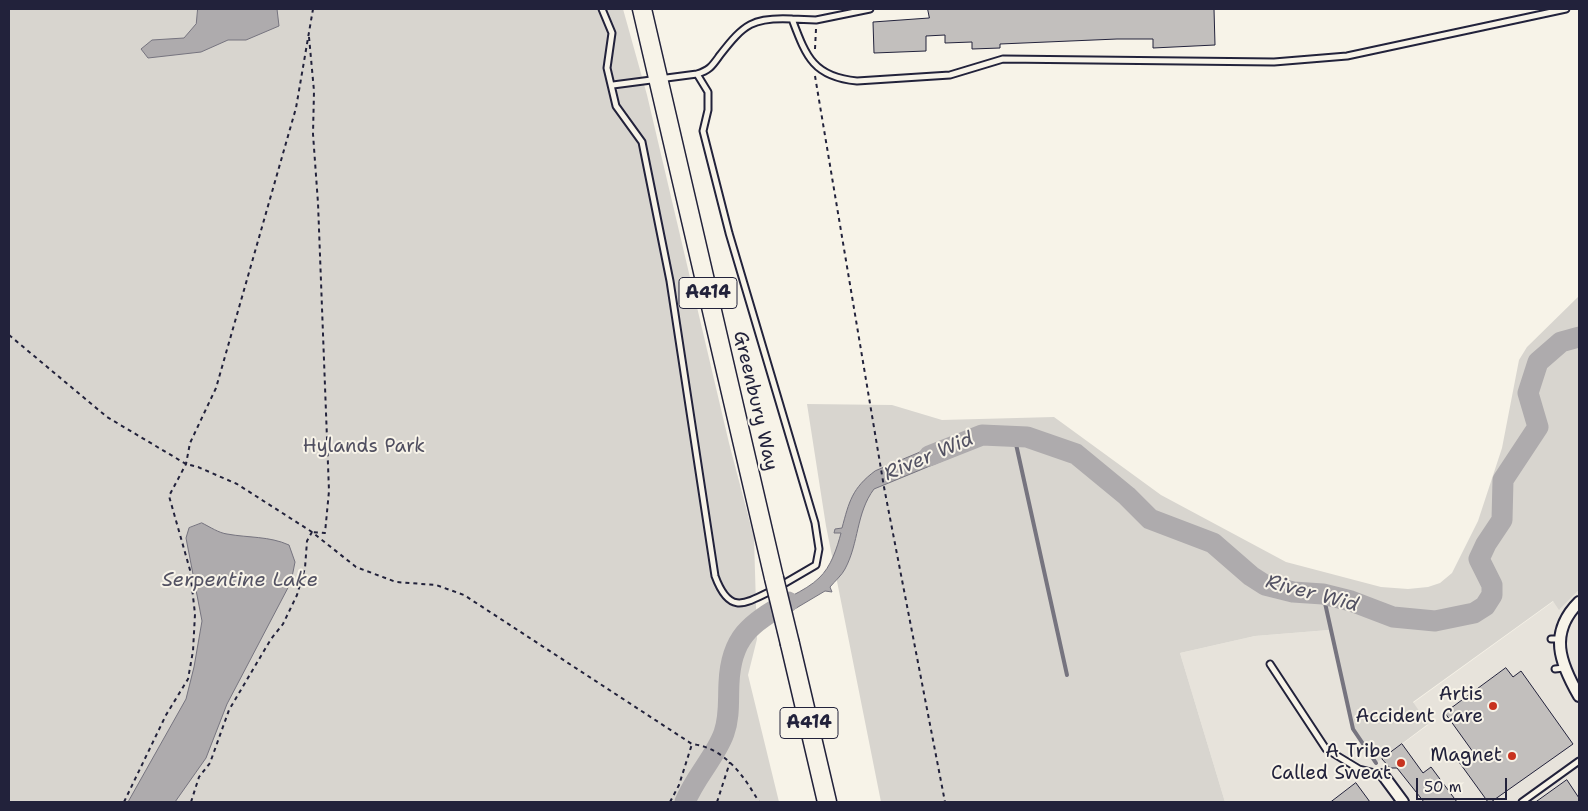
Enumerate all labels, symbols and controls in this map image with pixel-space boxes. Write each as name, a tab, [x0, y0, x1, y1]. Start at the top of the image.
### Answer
road number: A414	[679, 278, 737, 308]
street label: Greenbury Way	[728, 329, 782, 473]
water label: River Wid	[880, 427, 978, 487]
park label: Hylands Park	[303, 436, 425, 458]
water label: Serpentine Lake	[162, 569, 318, 593]
water label: River Wid	[1263, 570, 1361, 618]
place label: Artis Accident Care	[1355, 684, 1483, 728]
marker: Artis Accident Care	[1487, 700, 1499, 712]
road number: A414	[780, 708, 838, 738]
place label: A Tribe Called Sweat	[1271, 741, 1391, 785]
place label: Magnet	[1430, 745, 1502, 767]
marker: Magnet	[1506, 750, 1518, 762]
marker: A Tribe Called Sweat	[1395, 757, 1407, 769]
scale bar	[1418, 768, 1509, 800]
text: 50 m	[1424, 777, 1462, 797]

